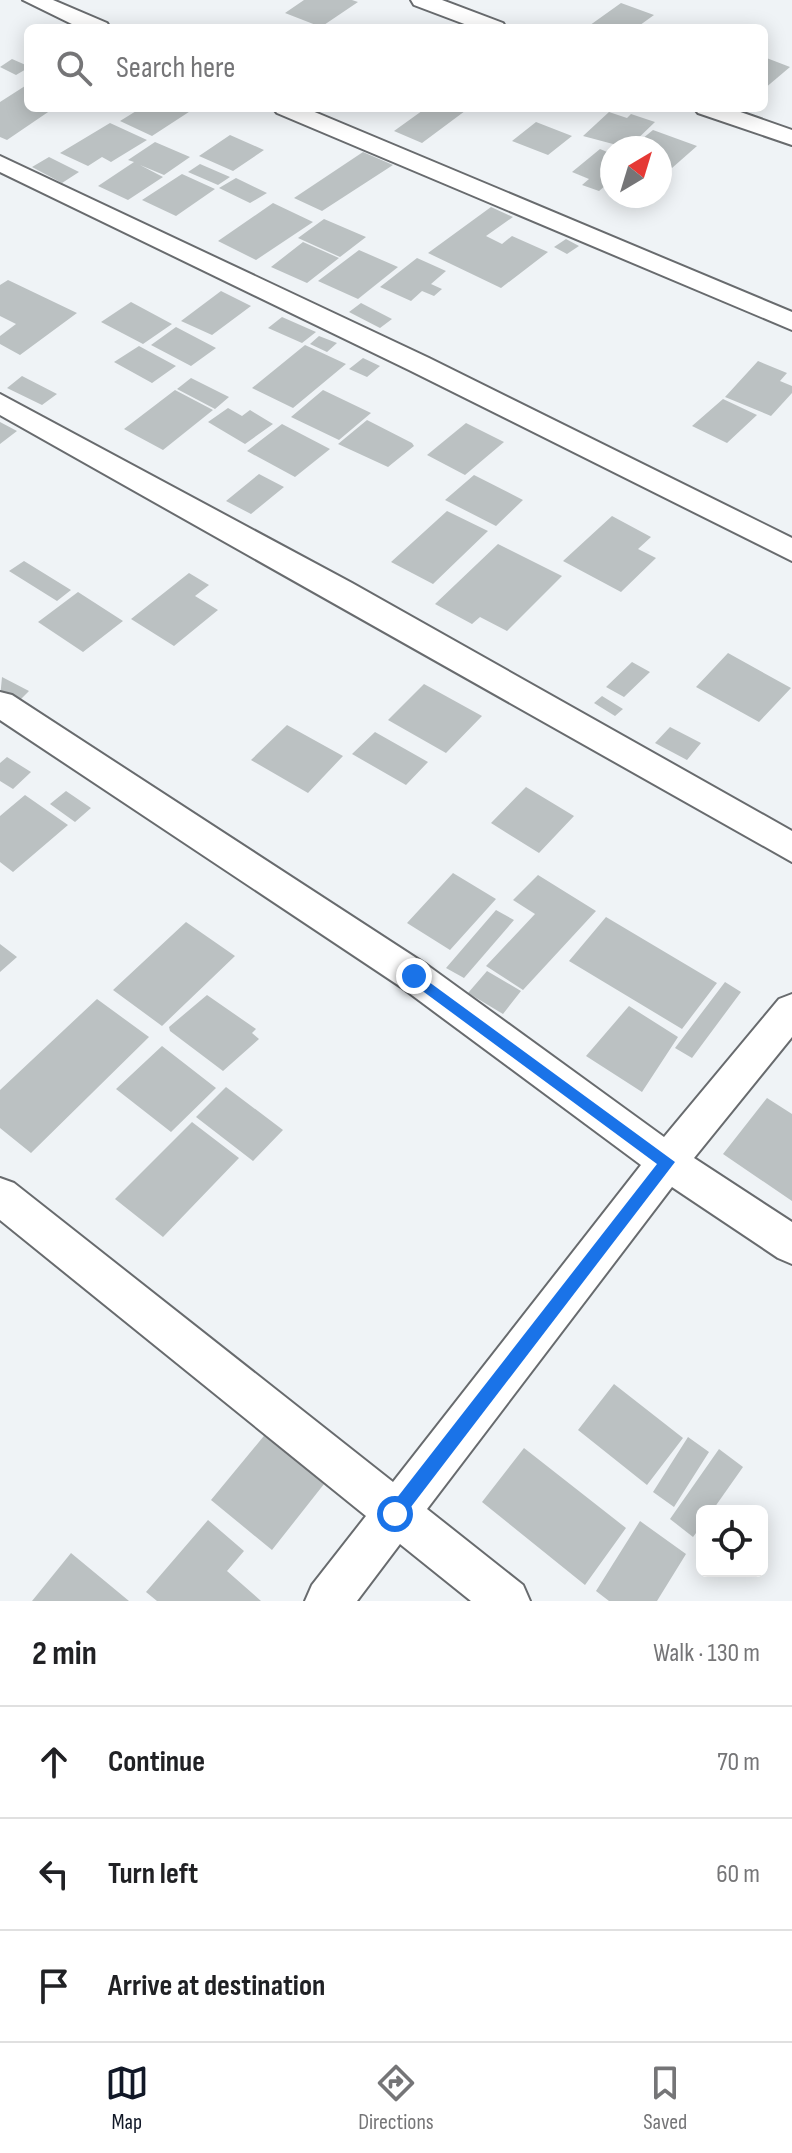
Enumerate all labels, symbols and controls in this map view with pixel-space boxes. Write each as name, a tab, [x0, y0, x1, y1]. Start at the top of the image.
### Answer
search box	[24, 24, 768, 112]
icon: search	[52, 46, 96, 90]
text: Search here	[116, 50, 235, 86]
north arrow	[600, 136, 672, 208]
route end	[396, 958, 432, 994]
route start	[377, 1496, 413, 1532]
map controls	[696, 1505, 768, 1577]
button: locate	[696, 1505, 768, 1577]
text: 2 min	[32, 1633, 97, 1674]
text: Walk · 130 m	[653, 1638, 760, 1669]
icon: ahead	[32, 1740, 76, 1784]
text: Continue	[108, 1744, 205, 1780]
text: 70 m	[717, 1747, 760, 1778]
icon: left	[32, 1852, 76, 1896]
text: Turn left	[108, 1856, 198, 1892]
text: 60 m	[716, 1859, 760, 1890]
icon: arrive	[32, 1964, 76, 2008]
text: Arrive at destination	[108, 1968, 325, 2004]
tab: Map	[105, 2061, 149, 2136]
tab: Directions	[358, 2061, 434, 2136]
tab: Saved	[643, 2061, 687, 2136]

